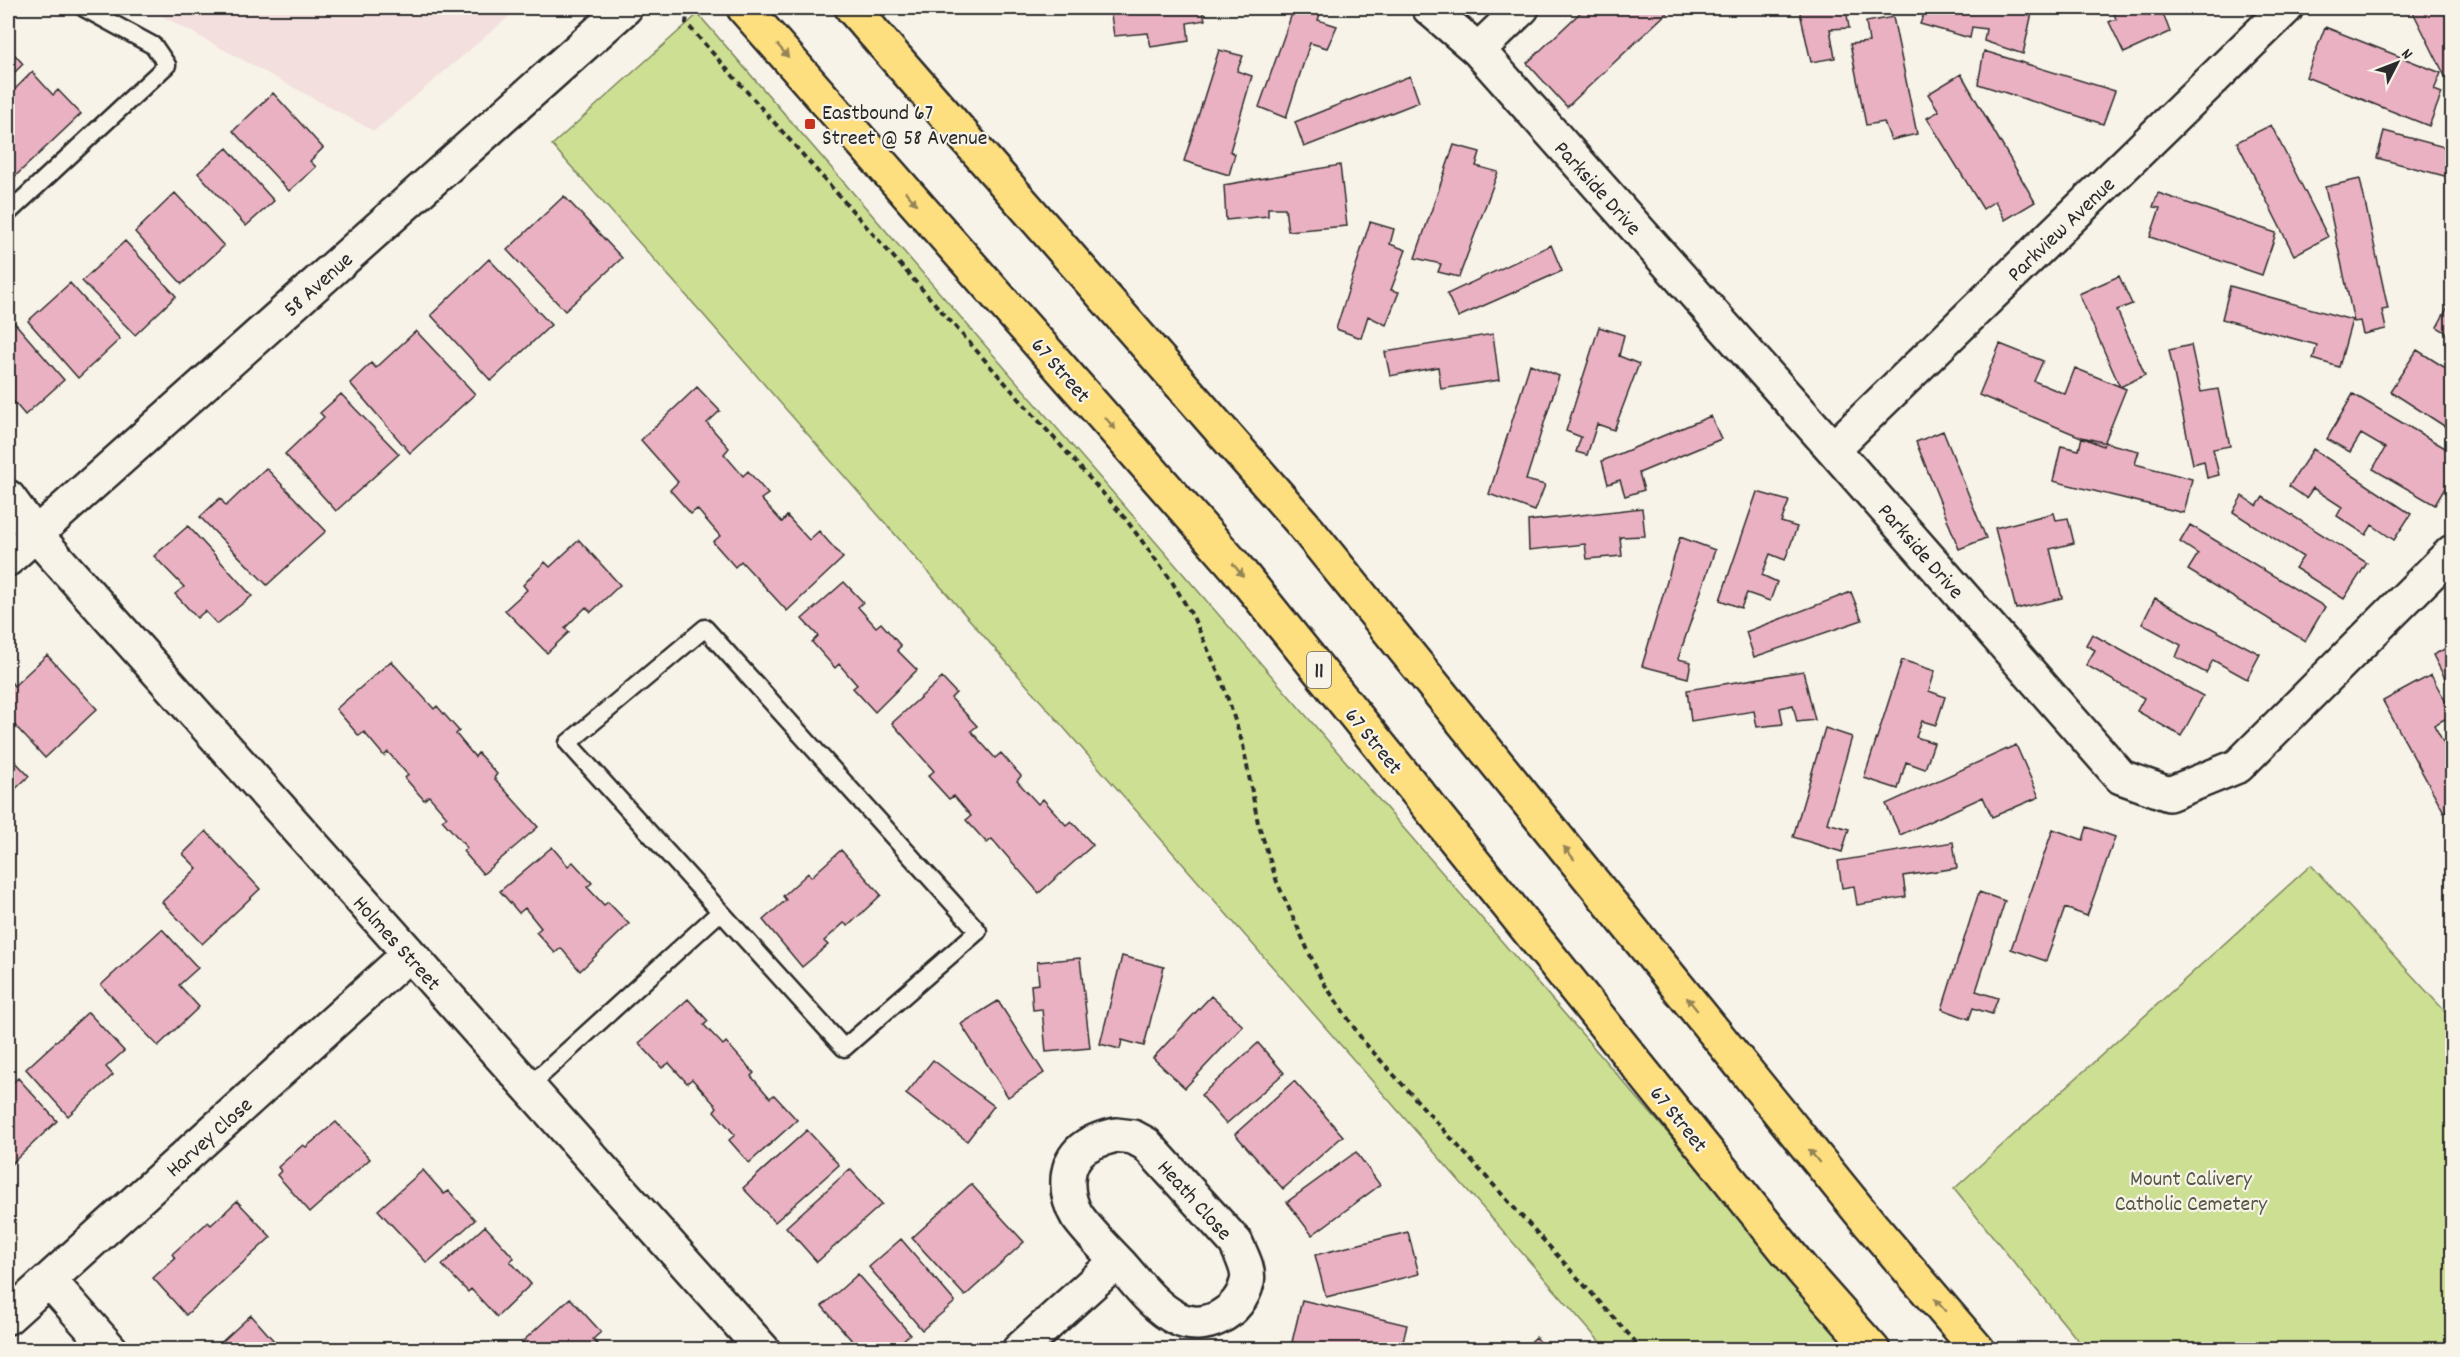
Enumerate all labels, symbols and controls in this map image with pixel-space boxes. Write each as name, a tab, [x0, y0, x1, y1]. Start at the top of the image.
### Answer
north arrow	[2367, 33, 2427, 93]
one-way arrow	[776, 44, 790, 59]
text: N	[2395, 44, 2418, 65]
place label: Eastbound 67 Street @ 58 Avenue	[822, 99, 987, 155]
marker: Eastbound 67 Street @ 58 Avenue	[803, 117, 817, 131]
street label: Parkside Drive	[1545, 135, 1647, 244]
street label: Parkview Avenue	[2001, 171, 2123, 290]
one-way arrow	[905, 190, 918, 206]
street label: 58 Avenue	[278, 246, 361, 325]
street label: 67 Street	[1022, 332, 1097, 411]
one-way arrow	[1103, 415, 1116, 430]
street label: Parkside Drive	[1869, 498, 1970, 607]
one-way arrow	[1232, 562, 1245, 578]
road number: 11	[1307, 652, 1331, 688]
street label: 67 Street	[1336, 702, 1409, 782]
one-way arrow	[1563, 846, 1576, 861]
street label: Holmes Street	[344, 890, 447, 999]
one-way arrow	[1686, 997, 1698, 1012]
street label: 67 Street	[1641, 1080, 1714, 1160]
street label: Harvey Close	[160, 1091, 261, 1186]
one-way arrow	[1808, 1148, 1821, 1164]
street label: Heath Close	[1149, 1154, 1238, 1249]
park label: Mount Calivery Catholic Cemetery	[2115, 1165, 2268, 1221]
one-way arrow	[1933, 1297, 1946, 1313]

